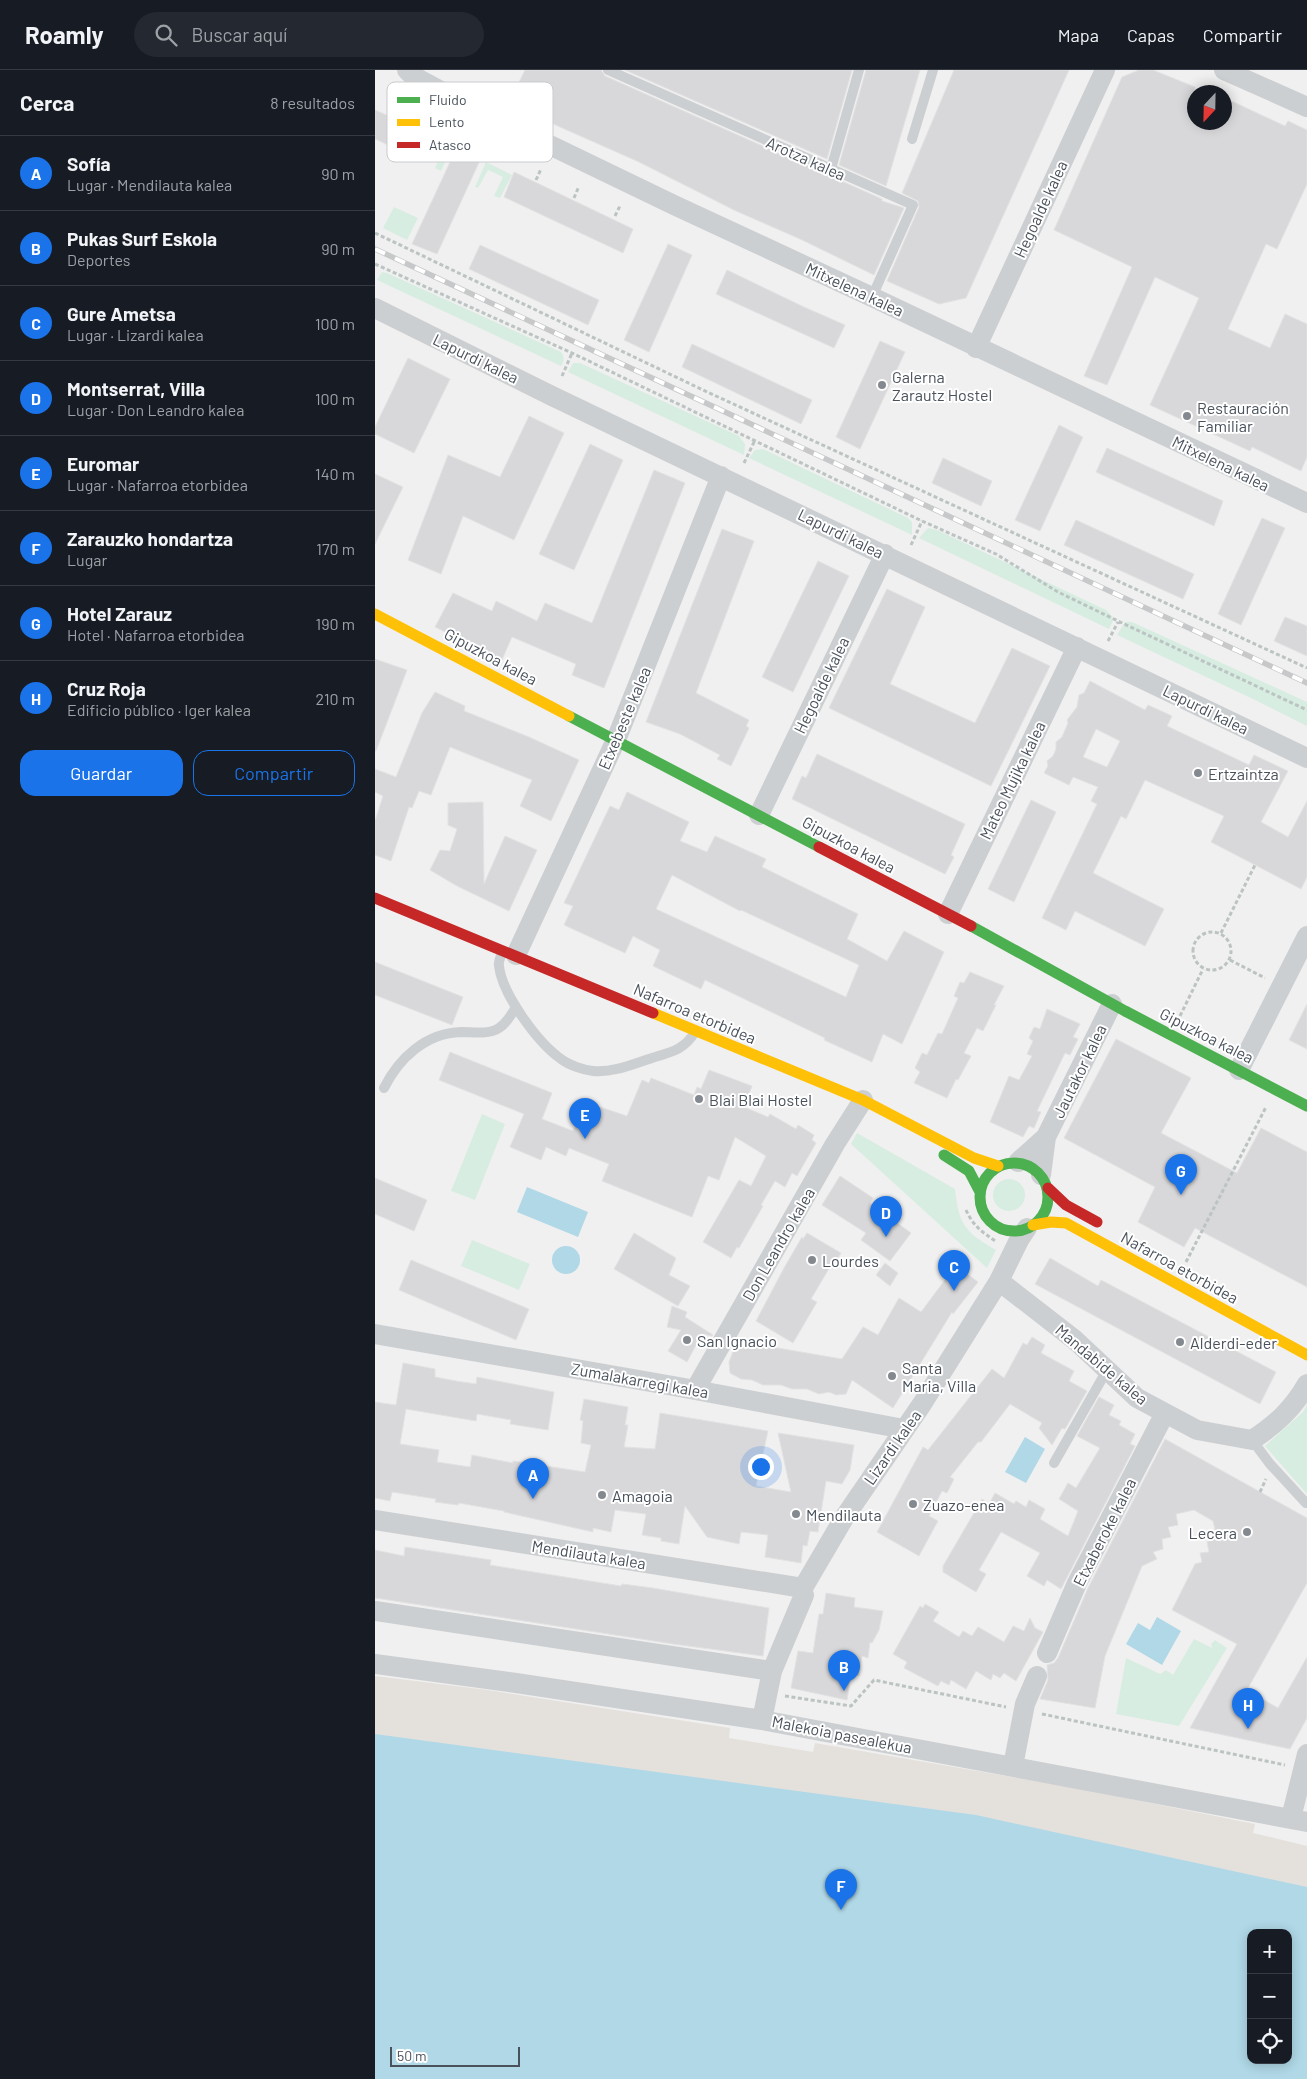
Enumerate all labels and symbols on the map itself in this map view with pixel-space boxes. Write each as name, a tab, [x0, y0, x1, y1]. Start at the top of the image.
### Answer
legend	[387, 82, 553, 162]
north arrow	[1187, 85, 1232, 130]
text: Fluido	[429, 91, 467, 108]
text: Lento	[429, 113, 464, 130]
street label: Arotza kalea	[763, 132, 849, 184]
text: Atasco	[429, 136, 471, 153]
street label: Hegoalde kalea	[1009, 157, 1071, 261]
street label: Mitxelena kalea	[803, 258, 907, 320]
street label: Lapurdi kalea	[430, 329, 522, 387]
place label: Galerna Zarautz Hostel	[892, 367, 992, 404]
marker: Galerna Zarautz Hostel	[876, 379, 888, 391]
place label: Restauración Familiar	[1197, 398, 1289, 435]
marker: Restauración Familiar	[1181, 410, 1193, 422]
street label: Mitxelena kalea	[1169, 431, 1273, 495]
street label: Lapurdi kalea	[795, 504, 887, 562]
street label: Gipuzkoa kalea	[441, 624, 541, 688]
street label: Hegoalde kalea	[789, 634, 853, 736]
street label: Etxebeste kalea	[594, 664, 654, 772]
street label: Lapurdi kalea	[1160, 680, 1252, 738]
street label: Mateo Mujika kalea	[975, 718, 1049, 842]
place label: Ertzaintza	[1208, 764, 1279, 783]
marker: Ertzaintza	[1192, 767, 1204, 779]
street label: Gipuzkoa kalea	[799, 812, 899, 876]
street label: Nafarroa etorbidea	[631, 979, 759, 1047]
street label: Gipuzkoa kalea	[1157, 1003, 1257, 1067]
street label: Jautakor kalea	[1048, 1021, 1110, 1121]
place label: Blai Blai Hostel	[709, 1090, 812, 1109]
marker: Blai Blai Hostel	[693, 1093, 705, 1105]
pin: E	[569, 1098, 601, 1139]
pin: G	[1165, 1154, 1197, 1195]
street label: Don Leandro kalea	[738, 1184, 818, 1304]
pin: D	[870, 1196, 902, 1237]
street label: Nafarroa etorbidea	[1118, 1227, 1242, 1307]
pin: C	[938, 1250, 970, 1291]
place label: Lourdes	[822, 1251, 879, 1270]
marker: Lourdes	[806, 1254, 818, 1266]
street label: Mandabide kalea	[1052, 1320, 1152, 1408]
place label: San Ignacio	[697, 1331, 777, 1350]
place label: Alderdi-eder	[1190, 1333, 1277, 1352]
marker: San Ignacio	[681, 1334, 693, 1346]
marker: Alderdi-eder	[1174, 1336, 1186, 1348]
place label: Santa Maria, Villa	[902, 1358, 976, 1395]
street label: Zumalakarregi kalea	[570, 1359, 710, 1401]
marker: Santa Maria, Villa	[886, 1370, 898, 1382]
street label: Lizardi kalea	[859, 1406, 925, 1488]
your location	[748, 1454, 774, 1480]
pin: A	[517, 1458, 549, 1499]
street label: Etxaberoke kalea	[1069, 1475, 1139, 1589]
place label: Amagoia	[612, 1486, 673, 1505]
marker: Amagoia	[596, 1489, 608, 1501]
place label: Zuazo-enea	[923, 1495, 1004, 1514]
marker: Zuazo-enea	[907, 1498, 919, 1510]
place label: Mendilauta	[806, 1505, 882, 1524]
marker: Mendilauta	[790, 1508, 802, 1520]
place label: Lecera	[1189, 1523, 1237, 1542]
marker: Lecera	[1241, 1526, 1253, 1538]
street label: Mendilauta kalea	[531, 1536, 647, 1572]
pin: B	[828, 1650, 860, 1691]
pin: H	[1232, 1688, 1264, 1729]
street label: Malekoia pasealekua	[770, 1711, 914, 1757]
pin: F	[825, 1869, 857, 1910]
scale bar	[390, 2044, 520, 2067]

